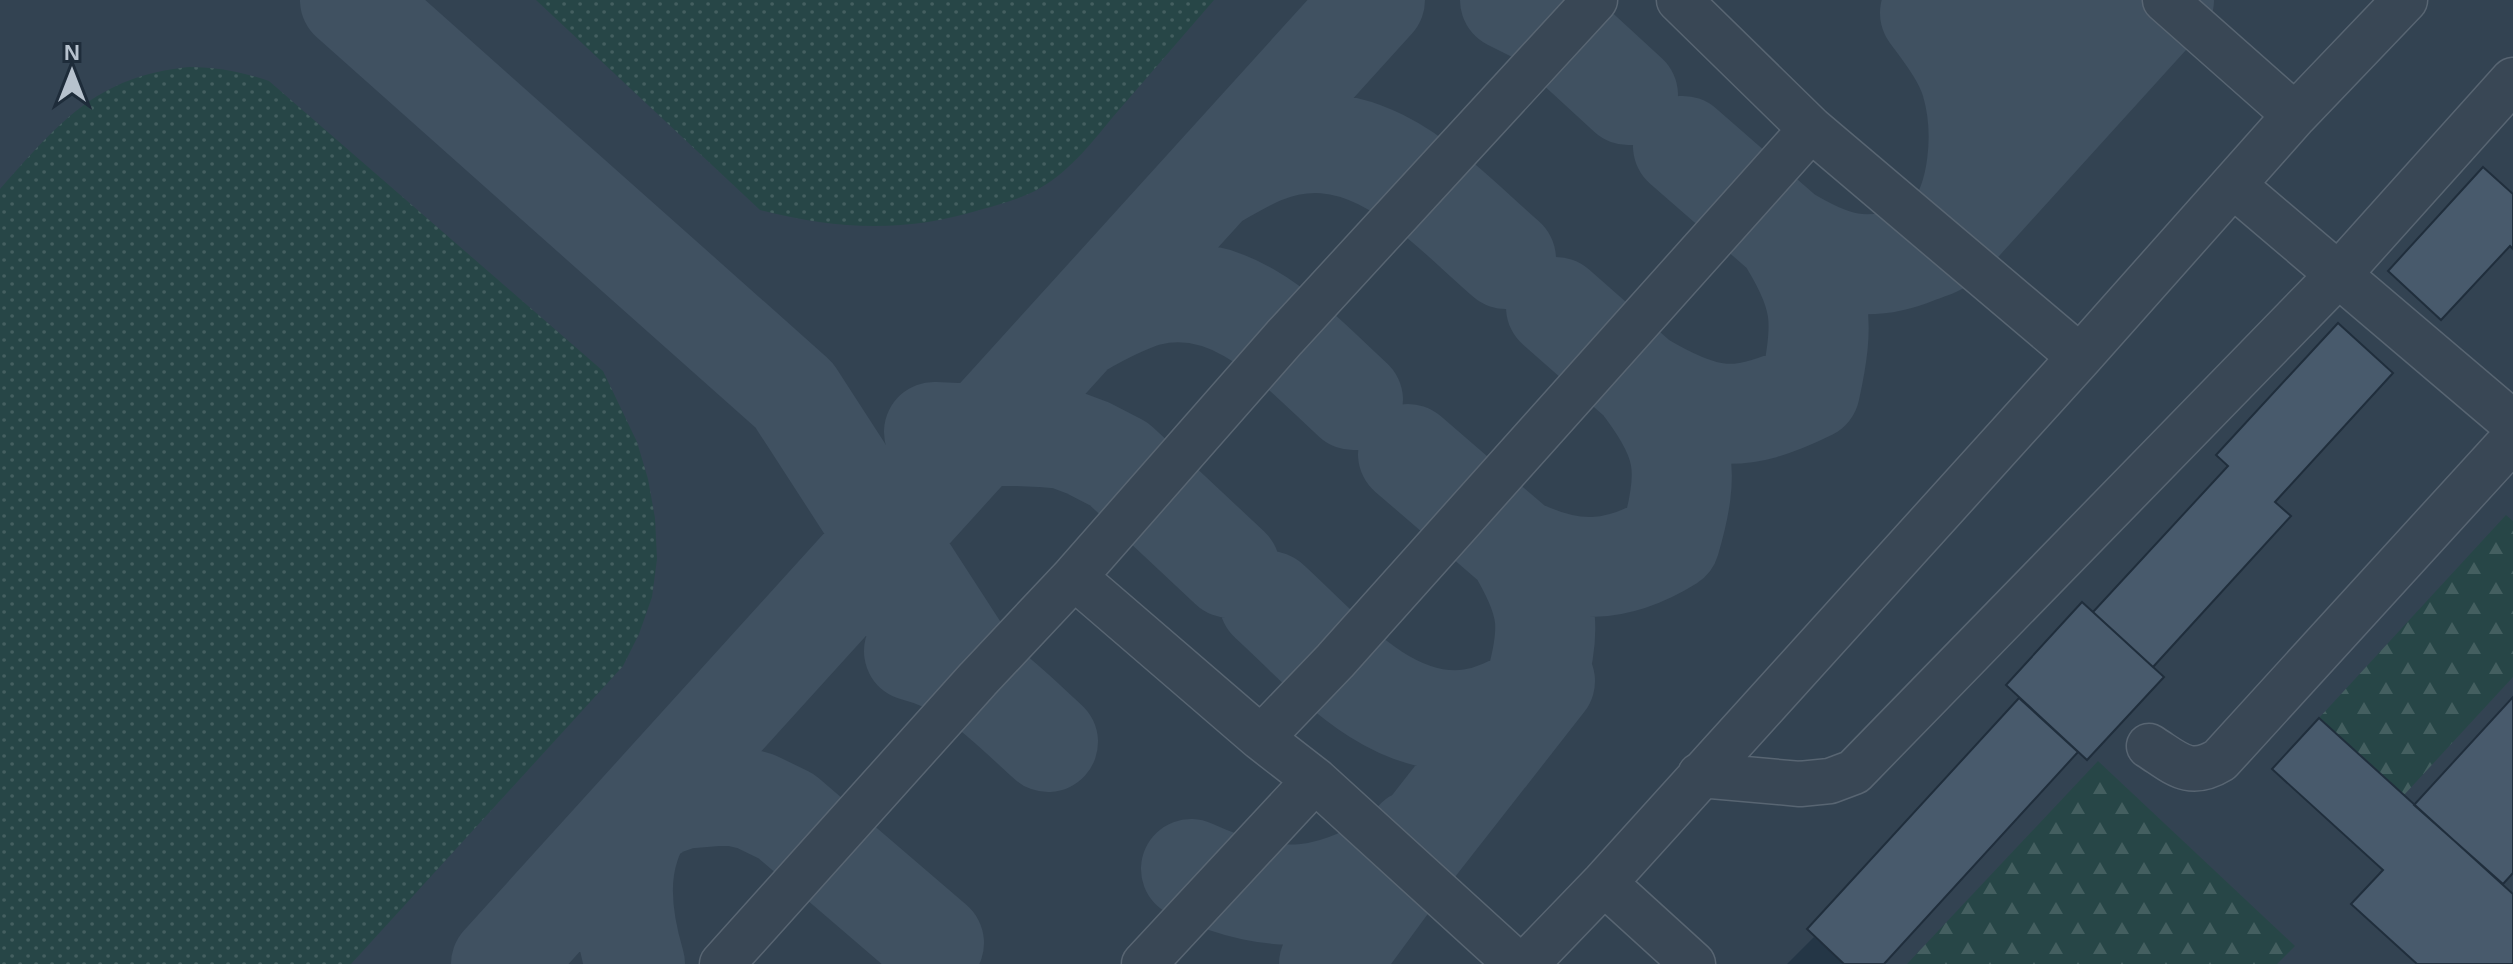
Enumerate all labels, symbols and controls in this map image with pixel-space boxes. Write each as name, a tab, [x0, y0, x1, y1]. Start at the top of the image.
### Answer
north arrow	[32, 32, 112, 112]
text: N	[64, 40, 80, 65]

